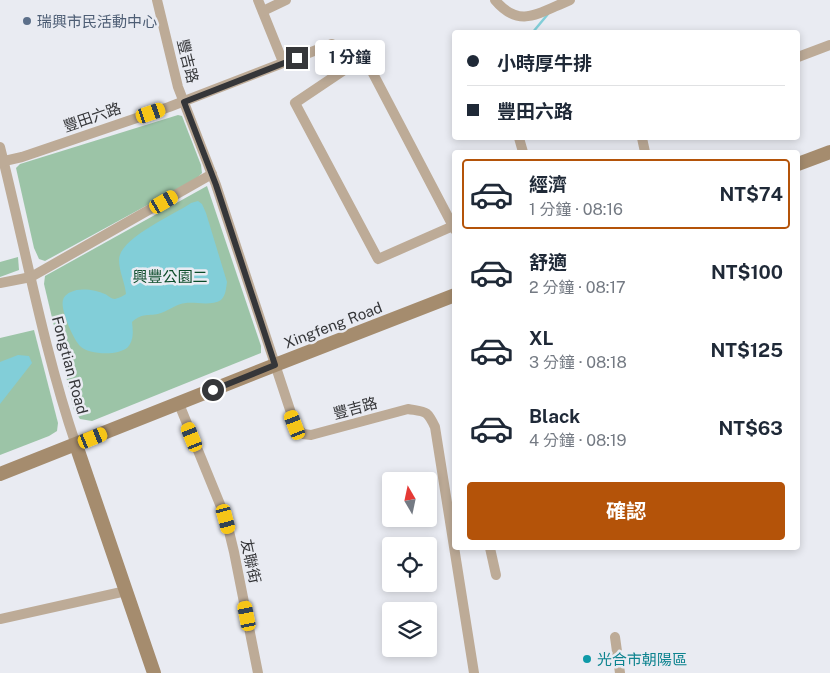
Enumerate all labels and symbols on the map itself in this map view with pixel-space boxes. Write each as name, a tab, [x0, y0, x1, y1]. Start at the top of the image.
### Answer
place label: 瑞興市民活動中心	[37, 13, 157, 30]
marker: 瑞興市民活動中心	[21, 15, 33, 27]
street label: 豐吉路	[174, 37, 202, 85]
callout: 1 分鐘	[314, 40, 384, 76]
route end	[286, 47, 308, 69]
street label: 豐田六路	[61, 99, 123, 135]
car	[134, 101, 167, 125]
car	[147, 188, 180, 216]
park label: 興豐公園二	[132, 268, 208, 285]
street label: Xingfeng Road	[282, 298, 384, 352]
street label: Fongtian Road	[49, 314, 91, 416]
route start	[202, 379, 224, 401]
street label: 豐吉路	[331, 394, 379, 422]
car	[282, 408, 307, 442]
car	[179, 420, 204, 454]
car	[76, 425, 109, 451]
north arrow	[382, 472, 438, 528]
car	[214, 503, 237, 535]
street label: 友聯街	[238, 537, 264, 585]
car	[236, 600, 257, 632]
place label: 光合市朝陽區	[597, 651, 687, 668]
marker: 光合市朝陽區	[581, 653, 593, 665]

